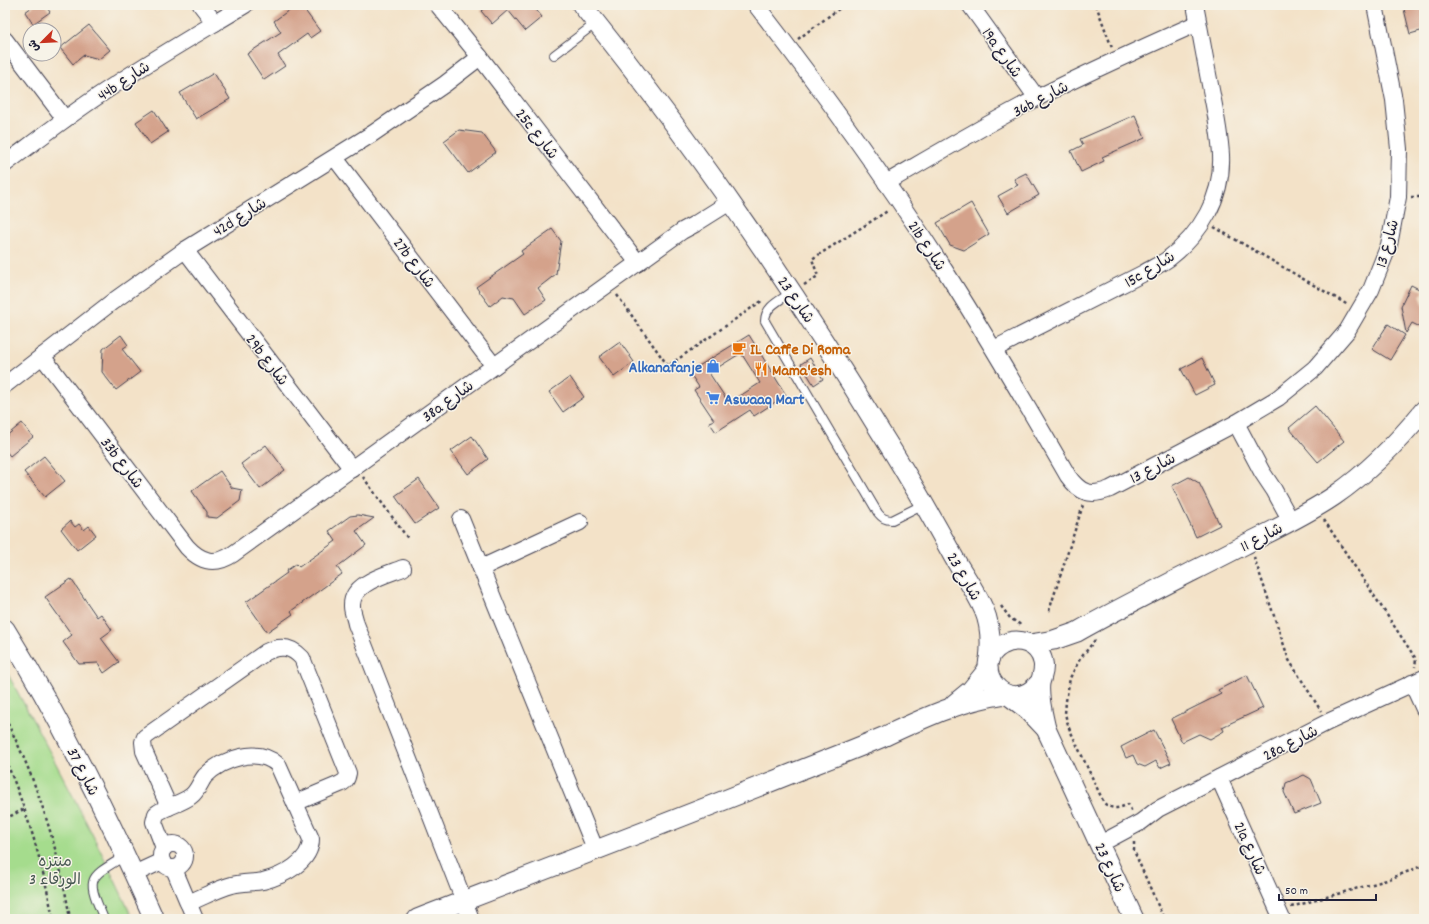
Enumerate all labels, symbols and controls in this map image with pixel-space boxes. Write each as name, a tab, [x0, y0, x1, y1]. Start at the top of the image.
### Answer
north arrow	[22, 22, 62, 62]
street label: 19a شارع	[975, 24, 1027, 83]
text: ش	[25, 36, 44, 54]
street label: 44b شارع	[94, 57, 155, 108]
street label: 36b شارع	[1009, 76, 1073, 124]
street label: 25c شارع	[509, 104, 563, 165]
street label: 42d شارع	[209, 193, 272, 244]
street label: 21b شارع	[901, 217, 951, 276]
street label: شارع 13	[1371, 217, 1406, 270]
street label: 27b شارع	[386, 233, 440, 294]
street label: 15c شارع	[1121, 246, 1180, 294]
street label: شارع 23	[771, 272, 819, 329]
street label: 29b شارع	[239, 330, 293, 391]
place label: IL Caffe Di Roma	[750, 339, 852, 362]
cafe icon: IL Caffe Di Roma	[731, 340, 747, 356]
place label: Alkanafanje	[629, 357, 702, 380]
shop icon: Alkanafanje	[705, 358, 721, 374]
place label: Mama'esh	[772, 360, 832, 383]
restaurant icon: Mama'esh	[753, 361, 769, 377]
street label: 38a شارع	[418, 375, 479, 429]
place label: Aswaaq Mart	[724, 389, 804, 412]
supermarket icon: Aswaaq Mart	[705, 390, 721, 406]
street label: 33b شارع	[94, 433, 148, 494]
street label: شارع 13	[1126, 448, 1180, 491]
street label: شارع 11	[1237, 518, 1288, 559]
street label: شارع 23	[940, 549, 986, 606]
street label: 28a شارع	[1260, 721, 1323, 768]
street label: شارع 37	[60, 744, 104, 800]
street label: 21a شارع	[1227, 819, 1271, 879]
street label: شارع 23	[1088, 839, 1130, 897]
park label: منتزه الورقاء 3	[29, 851, 81, 892]
scale bar	[1279, 876, 1376, 902]
text: 50 m	[1285, 883, 1308, 900]

